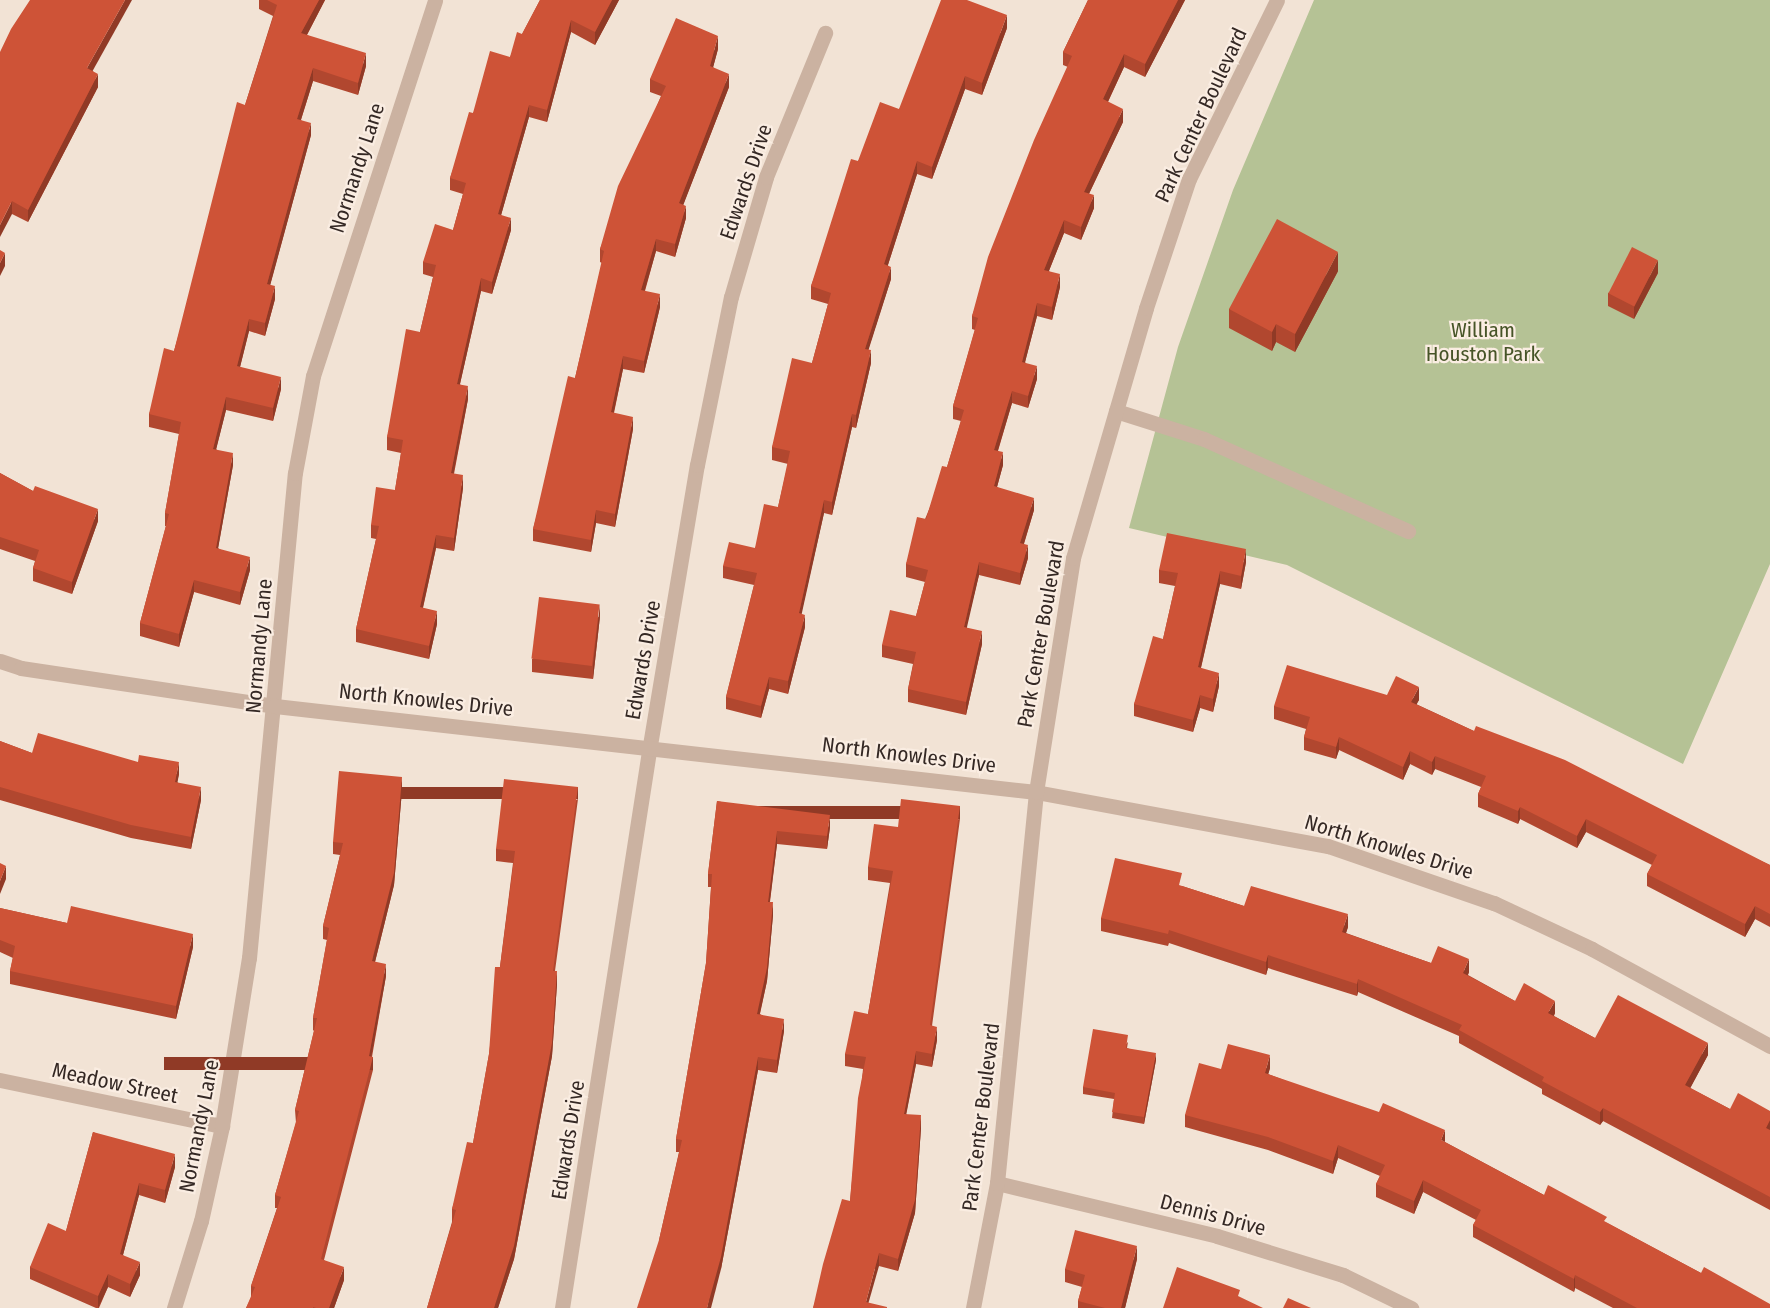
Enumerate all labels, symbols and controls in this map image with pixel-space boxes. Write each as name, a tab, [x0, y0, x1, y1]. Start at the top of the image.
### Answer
street label: Park Center Boulevard	[1149, 24, 1253, 206]
street label: Normandy Lane	[324, 100, 390, 236]
street label: Edwards Drive	[714, 121, 778, 243]
park label: William Houston Park	[1426, 317, 1540, 367]
street label: Park Center Boulevard	[1012, 538, 1070, 730]
street label: Normandy Lane	[241, 578, 277, 714]
street label: Edwards Drive	[620, 598, 666, 722]
street label: North Knowles Drive	[338, 678, 514, 722]
street label: North Knowles Drive	[821, 732, 997, 778]
street label: North Knowles Drive	[1302, 809, 1476, 885]
street label: Park Center Boulevard	[957, 1021, 1005, 1213]
street label: Meadow Street	[50, 1057, 180, 1109]
street label: Normandy Lane	[174, 1057, 224, 1195]
street label: Edwards Drive	[546, 1078, 590, 1202]
street label: Dennis Drive	[1157, 1189, 1269, 1241]

